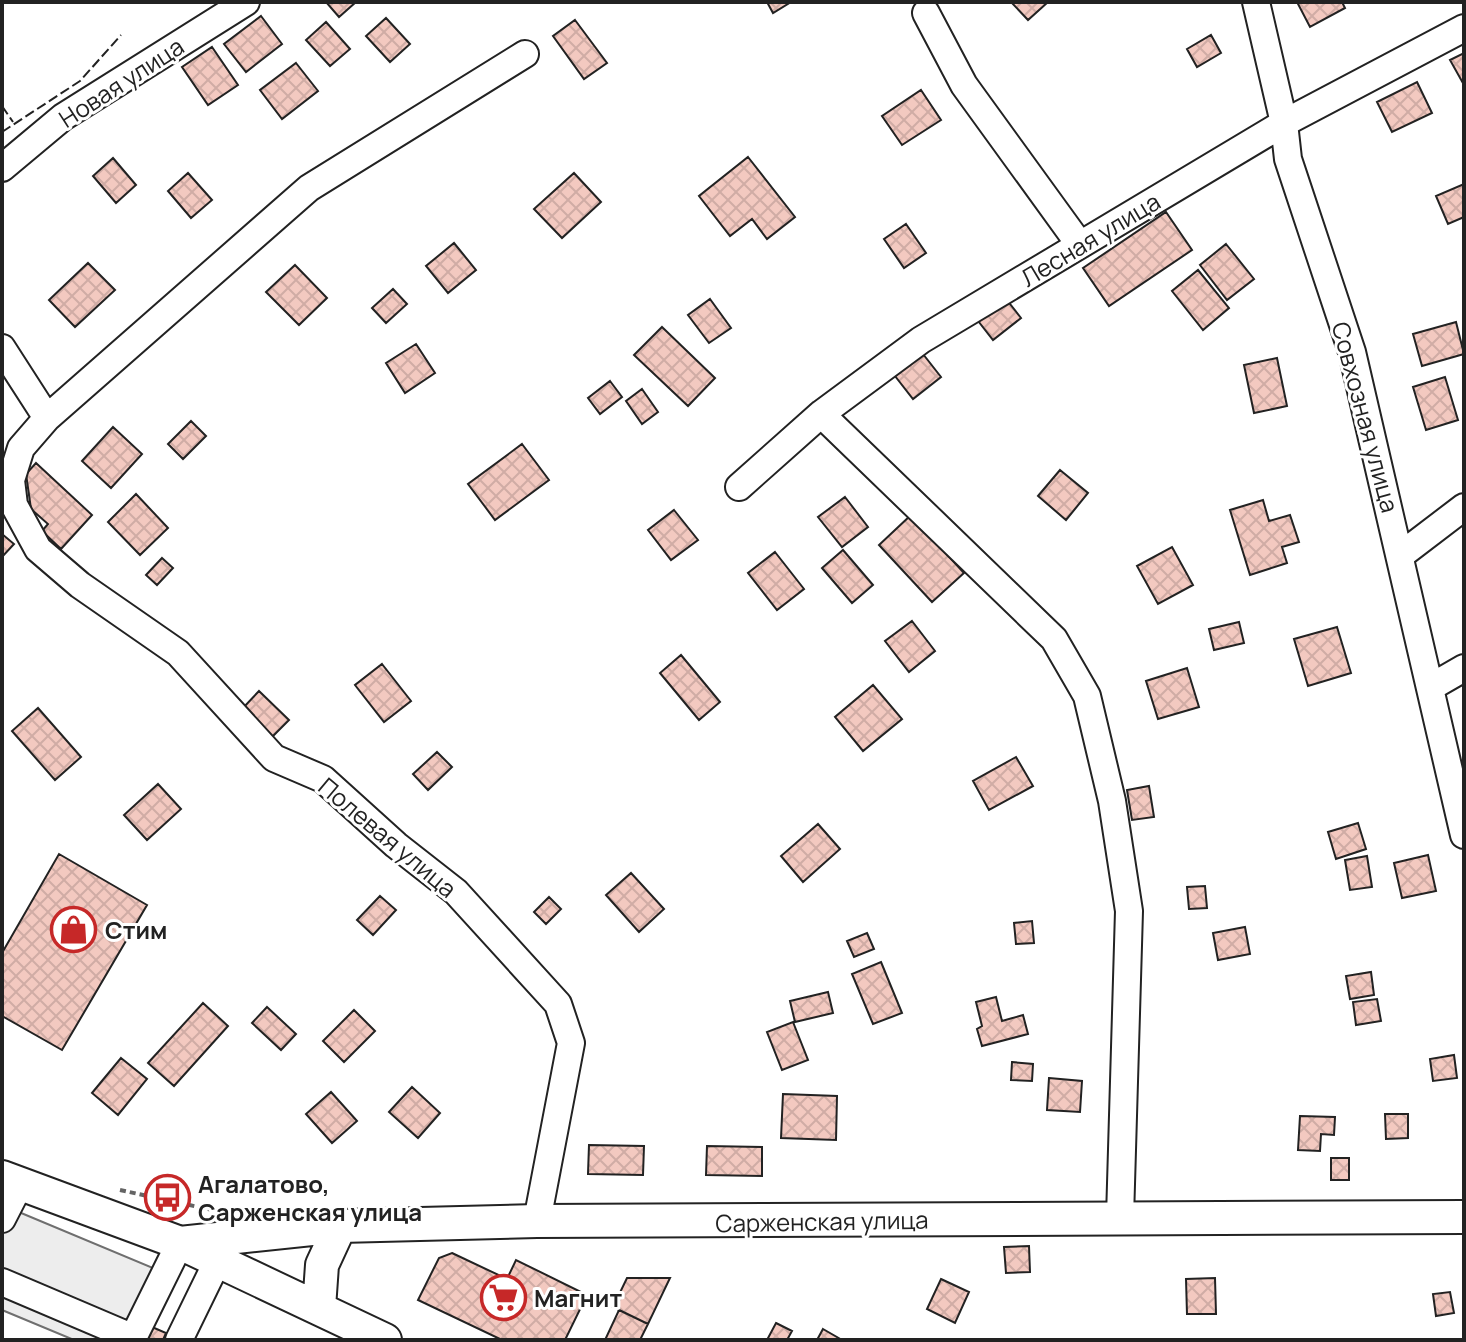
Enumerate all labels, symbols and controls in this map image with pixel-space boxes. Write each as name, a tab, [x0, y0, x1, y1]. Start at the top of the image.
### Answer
street label: Новая улица	[52, 29, 190, 135]
street label: Лесная улица	[1014, 184, 1166, 294]
street label: Совхозная улица	[1325, 318, 1407, 516]
street label: Полевая улица	[312, 770, 464, 904]
shop icon: Стим	[50, 905, 98, 953]
place label: Стим	[105, 913, 167, 946]
place label: Агалатово, Сарженская улица	[198, 1167, 422, 1228]
bus stop icon: Агалатово, Сарженская улица	[143, 1173, 191, 1221]
street label: Сарженская улица	[715, 1203, 929, 1239]
supermarket icon: Магнит	[479, 1273, 527, 1321]
place label: Магнит	[534, 1281, 622, 1314]

